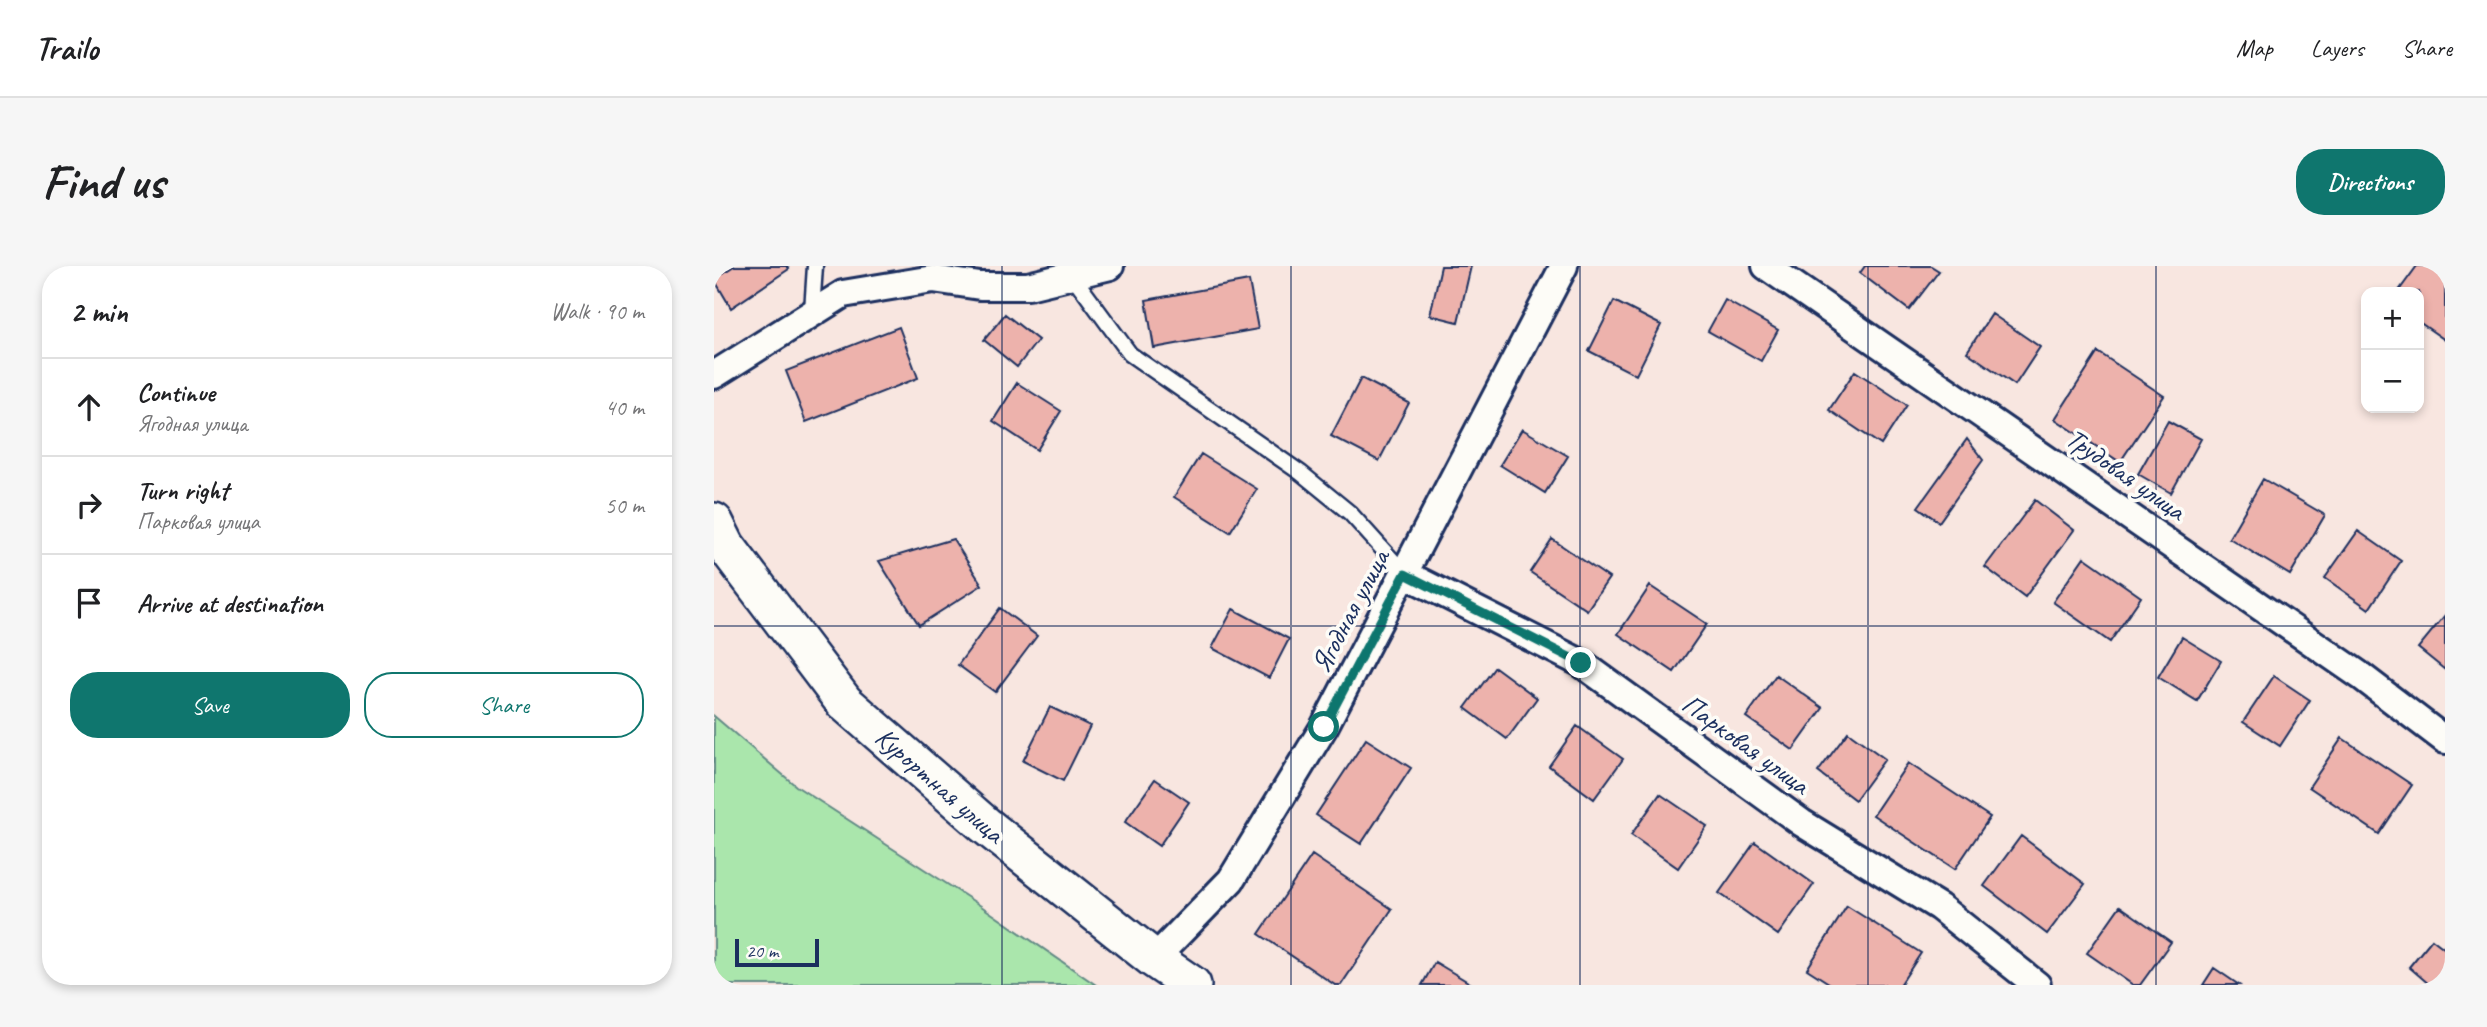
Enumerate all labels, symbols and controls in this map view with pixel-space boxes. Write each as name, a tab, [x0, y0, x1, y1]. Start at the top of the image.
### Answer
text: Trailo	[35, 27, 98, 69]
text: Map	[2236, 33, 2273, 63]
text: Layers	[2311, 33, 2364, 63]
text: Share	[2402, 33, 2452, 63]
button: Directions	[2296, 149, 2445, 215]
text: Find us	[42, 151, 164, 213]
map controls	[2361, 287, 2424, 413]
button: +	[2361, 287, 2424, 350]
text: 2 min	[70, 293, 127, 331]
text: Walk · 90 m	[551, 297, 644, 326]
button: −	[2361, 350, 2424, 413]
text: Continue	[137, 376, 215, 409]
icon: ahead	[70, 388, 108, 426]
text: 40 m	[605, 393, 644, 422]
text: Ягодная улица	[137, 409, 247, 438]
street label: Трудовая улица	[2059, 420, 2194, 529]
text: Turn right	[137, 474, 228, 507]
icon: right	[70, 486, 108, 524]
text: 50 m	[605, 491, 644, 520]
text: Парковая улица	[137, 507, 260, 536]
street label: Ягодная улица	[1303, 541, 1398, 679]
icon: arrive	[70, 584, 108, 622]
text: Arrive at destination	[137, 587, 323, 620]
route end	[1565, 647, 1596, 678]
button: Save	[70, 672, 350, 738]
button: Share	[364, 672, 644, 738]
street label: Парковая улица	[1675, 686, 1818, 803]
route start	[1308, 711, 1339, 742]
street label: Курортная улица	[868, 719, 1013, 852]
scale bar	[735, 936, 819, 968]
text: 20 m	[746, 939, 778, 963]

